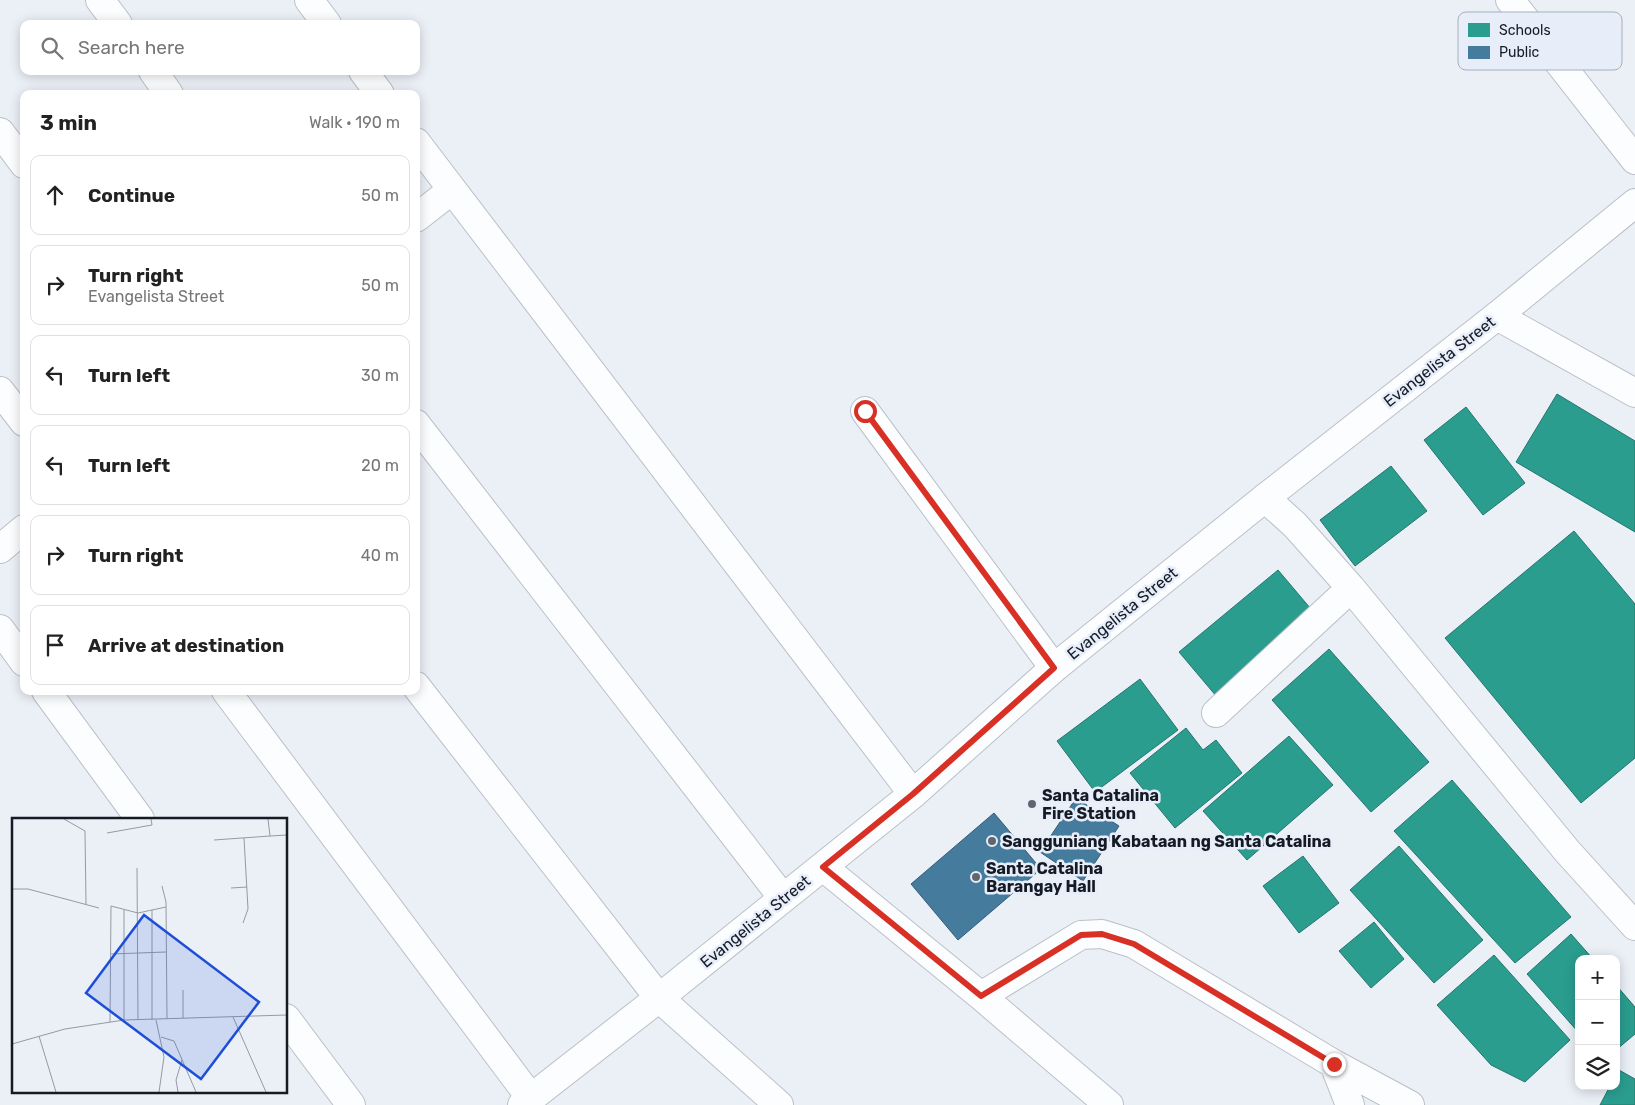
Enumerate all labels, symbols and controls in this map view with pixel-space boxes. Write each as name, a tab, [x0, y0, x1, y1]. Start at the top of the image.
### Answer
legend	[1458, 12, 1622, 70]
search box	[20, 20, 420, 75]
text: Schools	[1499, 22, 1551, 39]
icon: search	[38, 34, 66, 62]
text: Search here	[78, 36, 185, 59]
text: Public	[1499, 44, 1540, 61]
text: 3 min	[40, 110, 97, 135]
text: Walk · 190 m	[309, 113, 400, 132]
icon: ahead	[41, 181, 69, 209]
text: Continue	[88, 184, 175, 207]
text: 50 m	[361, 186, 399, 205]
text: Turn right	[88, 264, 183, 287]
icon: right	[41, 271, 69, 299]
text: 50 m	[361, 276, 399, 295]
text: Evangelista Street	[88, 287, 224, 306]
street label: Evangelista Street	[1380, 312, 1499, 411]
icon: left	[41, 361, 69, 389]
text: Turn left	[88, 364, 170, 387]
text: 30 m	[361, 366, 399, 385]
route start	[854, 400, 877, 423]
icon: left	[41, 451, 69, 479]
text: Turn left	[88, 454, 170, 477]
text: 20 m	[361, 456, 399, 475]
icon: right	[41, 541, 69, 569]
text: Turn right	[88, 544, 183, 567]
text: 40 m	[361, 546, 399, 565]
street label: Evangelista Street	[1063, 563, 1181, 664]
icon: arrive	[41, 631, 69, 659]
text: Arrive at destination	[88, 634, 284, 657]
place label: Santa Catalina Fire Station	[1042, 786, 1159, 823]
marker: Santa Catalina Fire Station	[1026, 798, 1038, 810]
inset map	[12, 818, 288, 1092]
place label: Sangguniang Kabataan ng Santa Catalina	[1002, 832, 1331, 851]
marker: Sangguniang Kabataan ng Santa Catalina	[986, 835, 998, 847]
place label: Santa Catalina Barangay Hall	[986, 859, 1103, 896]
street label: Evangelista Street	[696, 871, 814, 972]
marker: Santa Catalina Barangay Hall	[970, 871, 982, 883]
map controls	[1575, 955, 1620, 1090]
button: +	[1575, 955, 1620, 1000]
button: −	[1575, 1000, 1620, 1045]
button: layers	[1575, 1045, 1620, 1090]
route end	[1323, 1053, 1346, 1076]

